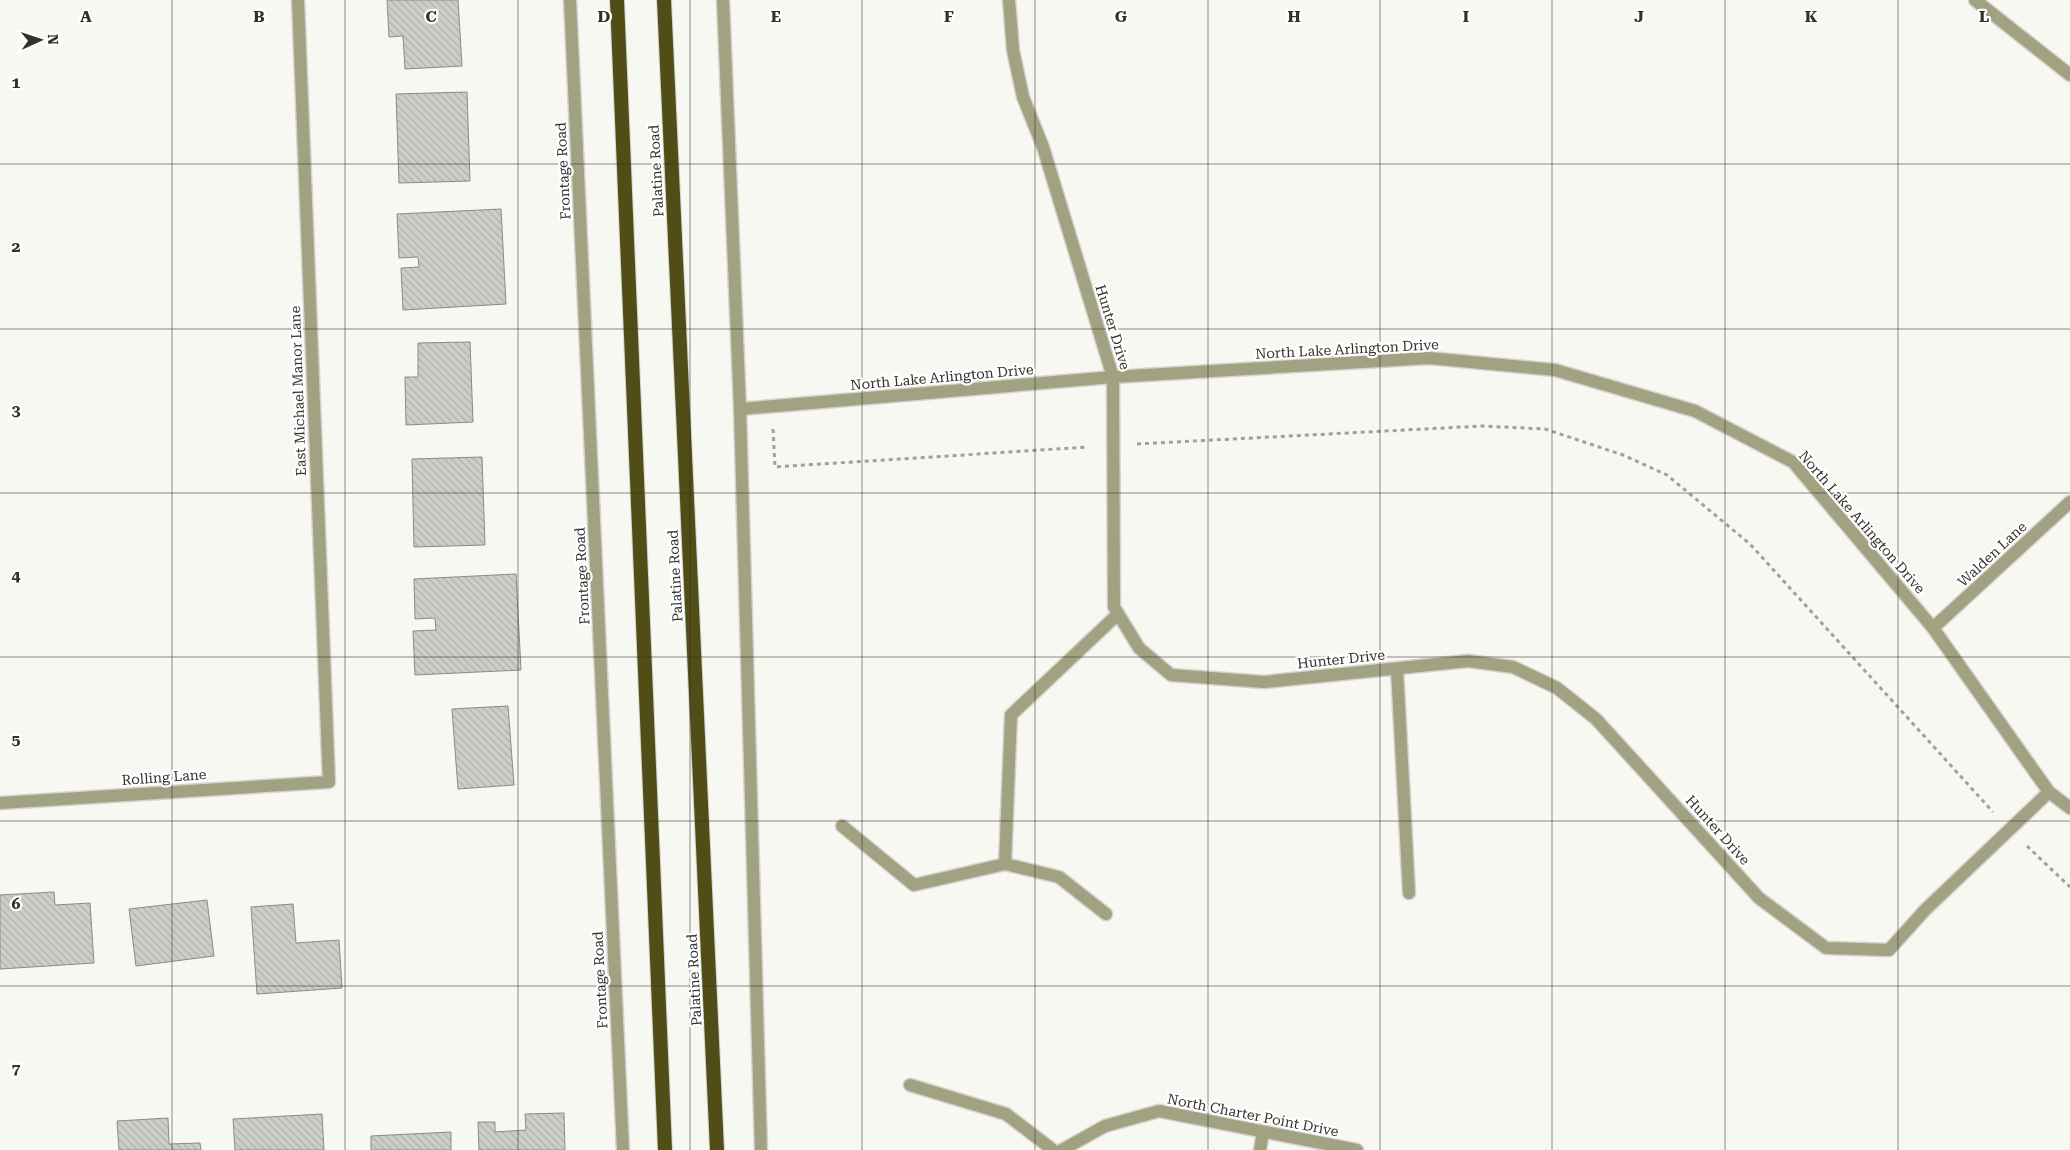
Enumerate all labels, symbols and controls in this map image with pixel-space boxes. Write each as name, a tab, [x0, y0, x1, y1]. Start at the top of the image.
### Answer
text: A	[80, 7, 92, 26]
text: B	[253, 7, 265, 26]
text: C	[425, 7, 437, 26]
text: D	[598, 7, 611, 26]
text: E	[771, 7, 781, 26]
text: F	[944, 7, 954, 26]
text: G	[1115, 7, 1128, 26]
text: H	[1287, 7, 1301, 26]
text: I	[1463, 7, 1469, 26]
text: J	[1634, 7, 1644, 26]
text: K	[1805, 7, 1818, 26]
text: L	[1979, 7, 1989, 26]
north arrow	[15, 15, 65, 65]
text: N	[45, 34, 61, 45]
text: 1	[12, 73, 21, 92]
street label: Frontage Road	[552, 122, 574, 220]
street label: Palatine Road	[646, 124, 666, 218]
text: 2	[12, 237, 21, 256]
street label: Hunter Drive	[1092, 283, 1134, 372]
street label: East Michael Manor Lane	[287, 305, 309, 476]
street label: North Lake Arlington Drive	[1255, 336, 1440, 362]
street label: North Lake Arlington Drive	[850, 361, 1035, 393]
text: 3	[12, 401, 21, 420]
street label: North Lake Arlington Drive	[1796, 447, 1929, 597]
street label: Walden Lane	[1954, 518, 2030, 590]
street label: Frontage Road	[571, 527, 593, 625]
street label: Palatine Road	[665, 529, 685, 623]
text: 4	[12, 566, 21, 585]
street label: Hunter Drive	[1296, 646, 1386, 672]
text: 5	[12, 730, 21, 749]
street label: Rolling Lane	[121, 766, 207, 788]
street label: Hunter Drive	[1683, 792, 1754, 868]
text: 6	[12, 894, 21, 913]
street label: Frontage Road	[589, 931, 611, 1029]
street label: Palatine Road	[684, 933, 704, 1027]
text: 7	[12, 1059, 21, 1078]
street label: North Charter Point Drive	[1166, 1091, 1340, 1140]

